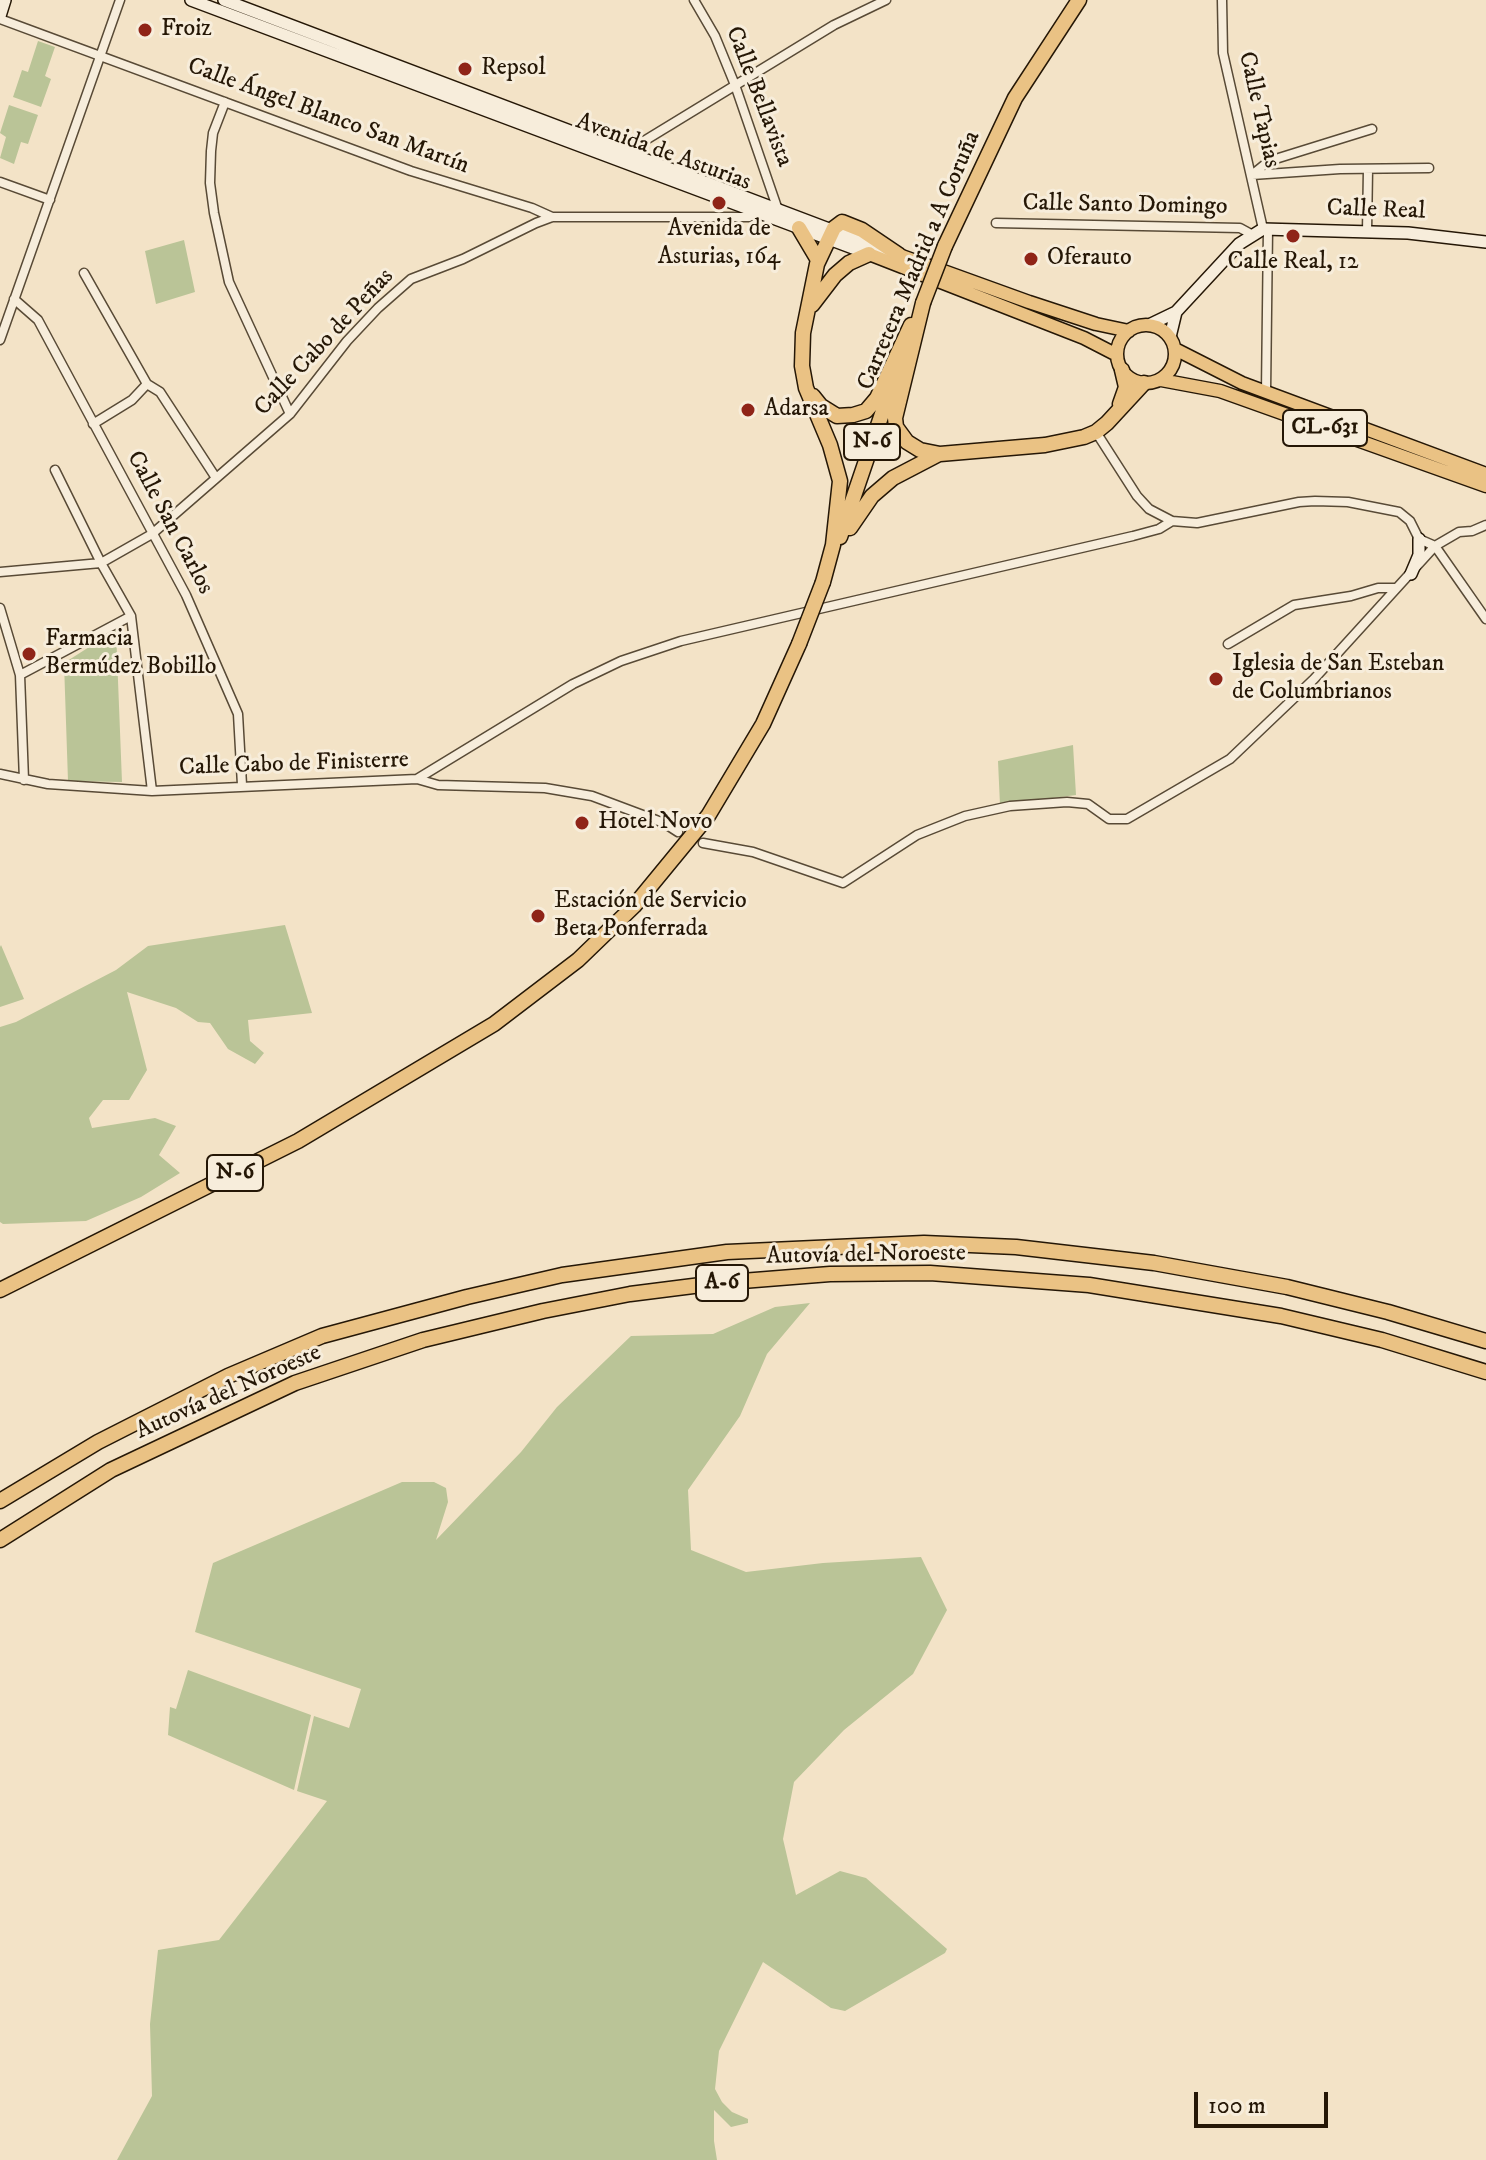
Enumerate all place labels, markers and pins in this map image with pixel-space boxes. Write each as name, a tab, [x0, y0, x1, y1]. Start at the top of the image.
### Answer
place label: Froiz	[161, 16, 212, 44]
marker: Froiz	[136, 21, 154, 39]
place label: Repsol	[481, 55, 546, 83]
marker: Repsol	[456, 60, 474, 78]
marker: Avenida de Asturias, 164	[710, 194, 728, 212]
place label: Avenida de Asturias, 164	[658, 216, 780, 272]
marker: Calle Real, 12	[1284, 227, 1302, 245]
place label: Oferauto	[1047, 245, 1132, 273]
place label: Calle Real, 12	[1227, 249, 1359, 277]
marker: Oferauto	[1022, 250, 1040, 268]
place label: Adarsa	[764, 396, 829, 424]
marker: Adarsa	[739, 401, 757, 419]
place label: Farmacia Bermúdez Bobillo	[45, 626, 216, 682]
marker: Farmacia Bermúdez Bobillo	[20, 645, 38, 663]
place label: Iglesia de San Esteban de Columbrianos	[1232, 651, 1444, 707]
marker: Iglesia de San Esteban de Columbrianos	[1207, 670, 1225, 688]
place label: Hotel Novo	[598, 809, 712, 837]
marker: Hotel Novo	[573, 814, 591, 832]
place label: Estación de Servicio Beta Ponferrada	[554, 888, 747, 944]
marker: Estación de Servicio Beta Ponferrada	[529, 907, 547, 925]

